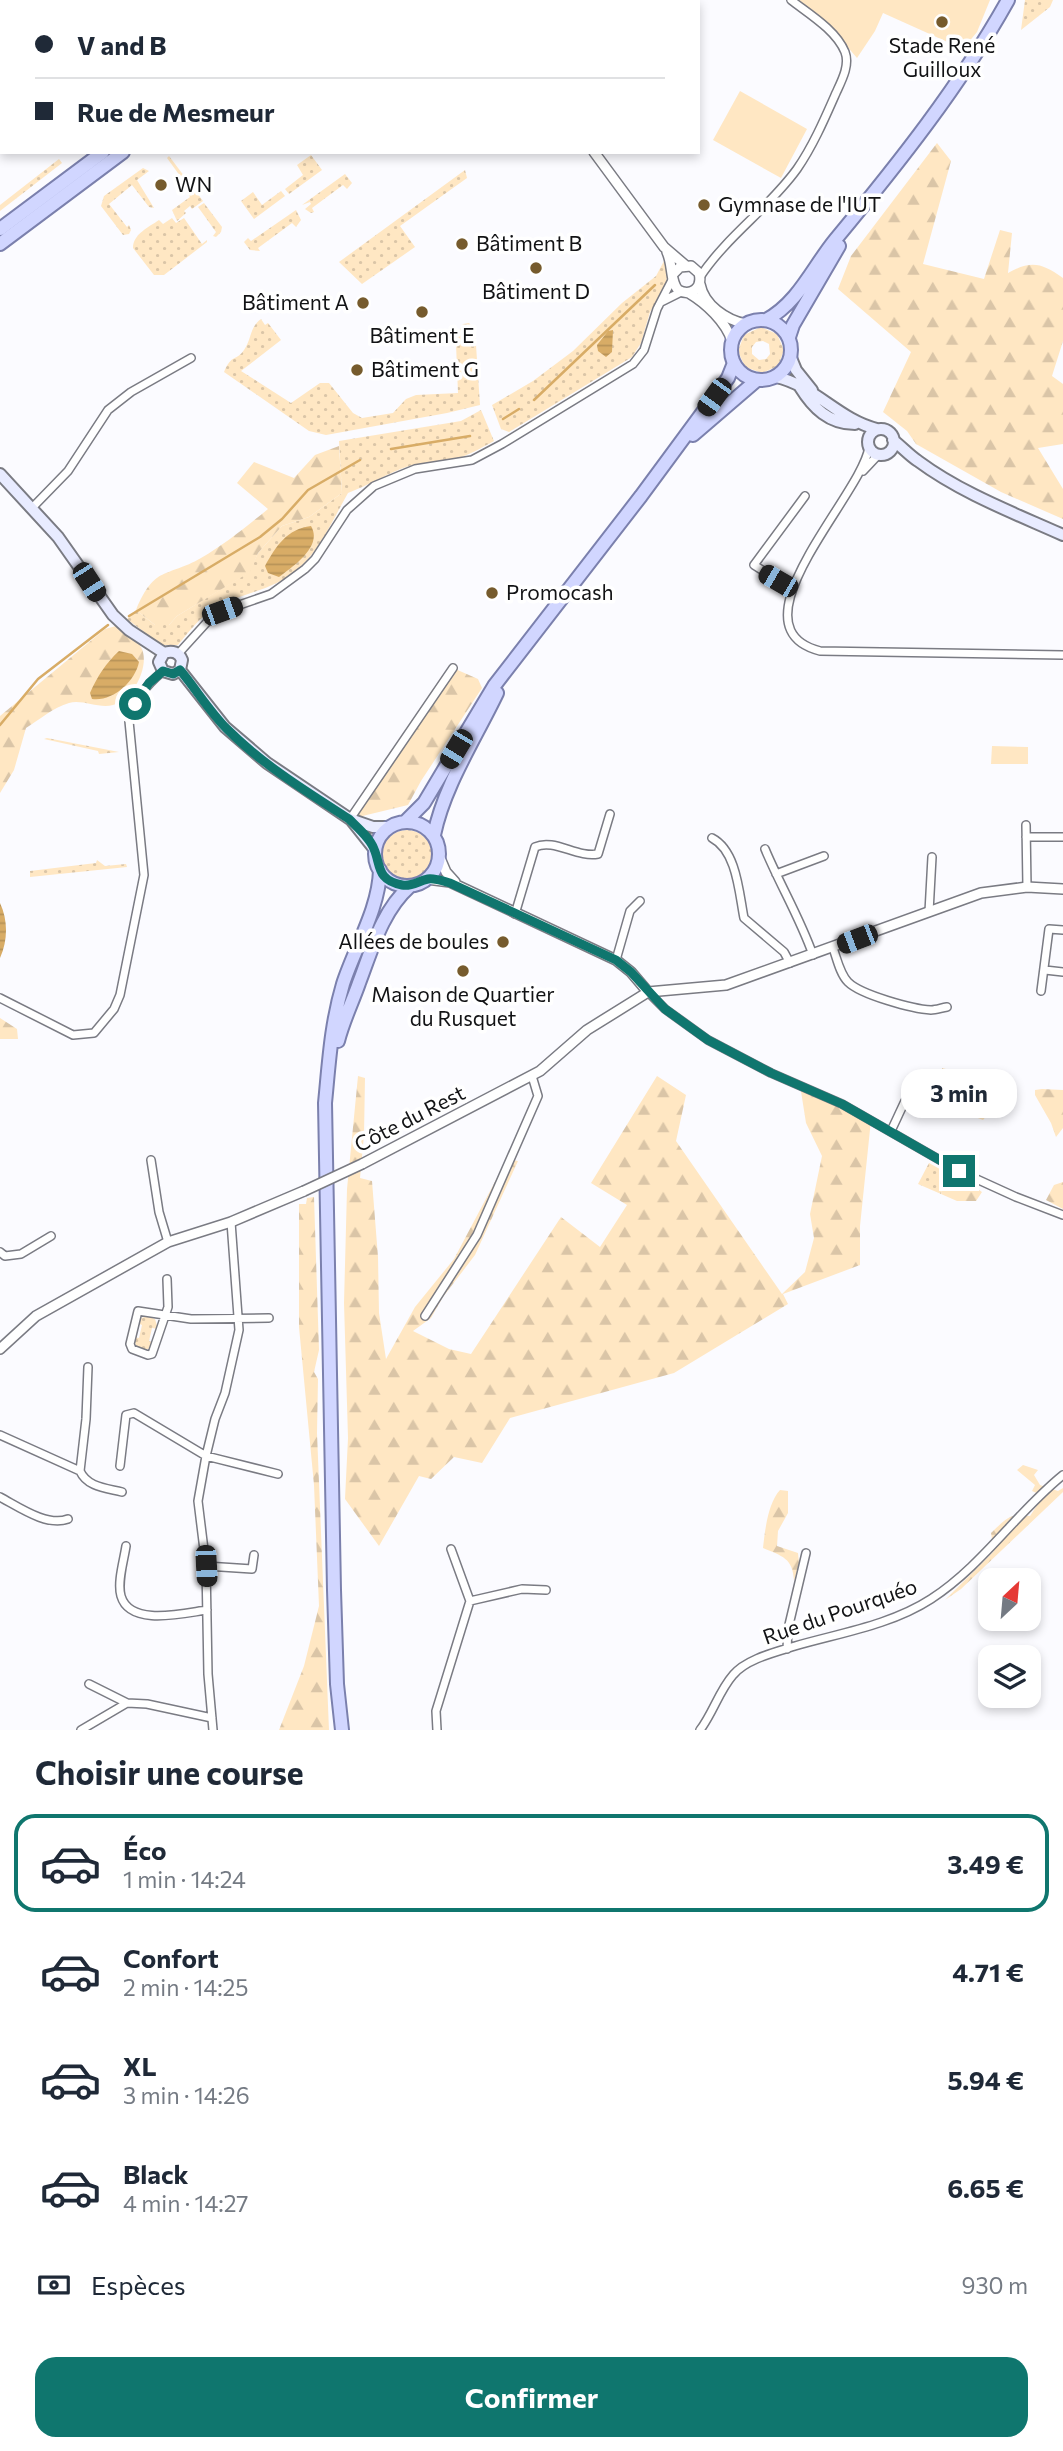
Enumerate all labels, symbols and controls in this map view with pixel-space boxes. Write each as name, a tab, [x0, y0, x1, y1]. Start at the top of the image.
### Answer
marker: Stade René Guilloux	[934, 14, 950, 30]
text: V and B	[77, 29, 167, 60]
place label: Stade René Guilloux	[889, 32, 995, 81]
text: Rue de Mesmeur	[77, 96, 275, 127]
place label: WN	[175, 171, 212, 196]
marker: WN	[153, 177, 169, 193]
place label: Gymnase de l'IUT	[718, 191, 881, 216]
marker: Gymnase de l'IUT	[696, 197, 712, 213]
place label: Bâtiment B	[476, 230, 582, 255]
marker: Bâtiment B	[454, 236, 470, 252]
marker: Bâtiment D	[528, 260, 544, 276]
place label: Bâtiment D	[482, 278, 590, 303]
place label: Bâtiment A	[242, 289, 349, 314]
marker: Bâtiment A	[355, 295, 371, 311]
marker: Bâtiment E	[414, 304, 430, 320]
place label: Bâtiment E	[370, 322, 474, 347]
place label: Bâtiment G	[371, 356, 479, 381]
marker: Bâtiment G	[349, 362, 365, 378]
car	[694, 374, 735, 420]
car	[69, 559, 110, 605]
car	[755, 561, 802, 601]
place label: Promocash	[506, 579, 614, 604]
marker: Promocash	[484, 585, 500, 601]
car	[199, 594, 246, 628]
route start	[119, 688, 151, 720]
car	[437, 726, 476, 772]
car	[834, 922, 881, 956]
place label: Allées de boules	[338, 928, 489, 953]
marker: Allées de boules	[495, 934, 511, 950]
marker: Maison de Quartier du Rusquet	[455, 963, 471, 979]
place label: Maison de Quartier du Rusquet	[371, 981, 555, 1030]
callout: 3 min	[901, 1070, 1017, 1118]
street label: Côte du Rest	[350, 1079, 469, 1156]
text: 3 min	[930, 1079, 988, 1107]
route end	[943, 1155, 975, 1187]
car	[195, 1544, 218, 1588]
north arrow	[978, 1568, 1041, 1631]
map controls	[978, 1568, 1041, 1708]
street label: Rue du Pourquéo	[759, 1572, 920, 1649]
button: layers	[978, 1645, 1041, 1708]
text: Choisir une course	[35, 1752, 304, 1792]
icon: car	[39, 1832, 102, 1895]
text: Éco	[123, 1834, 167, 1865]
text: 3.49 €	[947, 1848, 1024, 1879]
text: 1 min · 14:24	[123, 1865, 246, 1893]
icon: car	[39, 1940, 102, 2003]
text: Confort	[123, 1942, 219, 1973]
text: 4.71 €	[952, 1956, 1024, 1987]
text: 2 min · 14:25	[123, 1973, 249, 2001]
icon: car	[39, 2048, 102, 2111]
text: XL	[123, 2050, 157, 2081]
text: 5.94 €	[947, 2064, 1024, 2095]
text: 3 min · 14:26	[123, 2081, 250, 2109]
icon: car	[39, 2156, 102, 2219]
text: Black	[123, 2158, 189, 2189]
text: 6.65 €	[947, 2172, 1024, 2203]
text: 4 min · 14:27	[123, 2189, 249, 2217]
icon: cash	[35, 2266, 73, 2304]
text: Espèces	[91, 2269, 186, 2300]
text: 930 m	[962, 2271, 1028, 2299]
button: Confirmer	[35, 2357, 1028, 2437]

